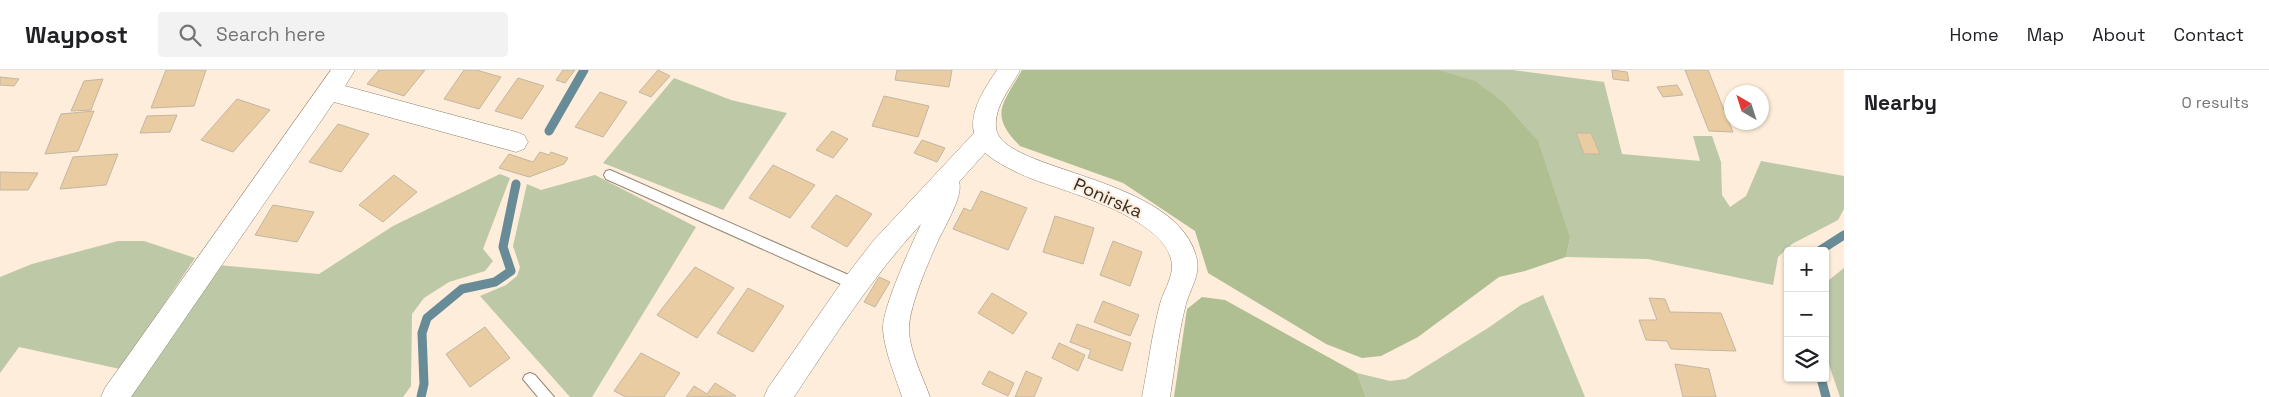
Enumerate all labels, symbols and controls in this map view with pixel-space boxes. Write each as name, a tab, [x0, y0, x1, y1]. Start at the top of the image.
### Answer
search box	[158, 12, 508, 57]
text: Waypost	[25, 19, 128, 50]
icon: search	[176, 21, 204, 49]
text: Search here	[216, 22, 326, 47]
text: Home	[1950, 23, 1999, 46]
text: Map	[2027, 23, 2064, 46]
text: About	[2092, 23, 2146, 46]
text: Contact	[2174, 23, 2244, 46]
north arrow	[1724, 85, 1769, 130]
text: Nearby	[1864, 89, 1937, 116]
text: 0 results	[2181, 92, 2249, 113]
street label: Ponirska	[1070, 172, 1146, 223]
map controls	[1784, 247, 1829, 382]
button: +	[1784, 247, 1829, 292]
button: −	[1784, 292, 1829, 337]
button: layers	[1784, 337, 1829, 382]

